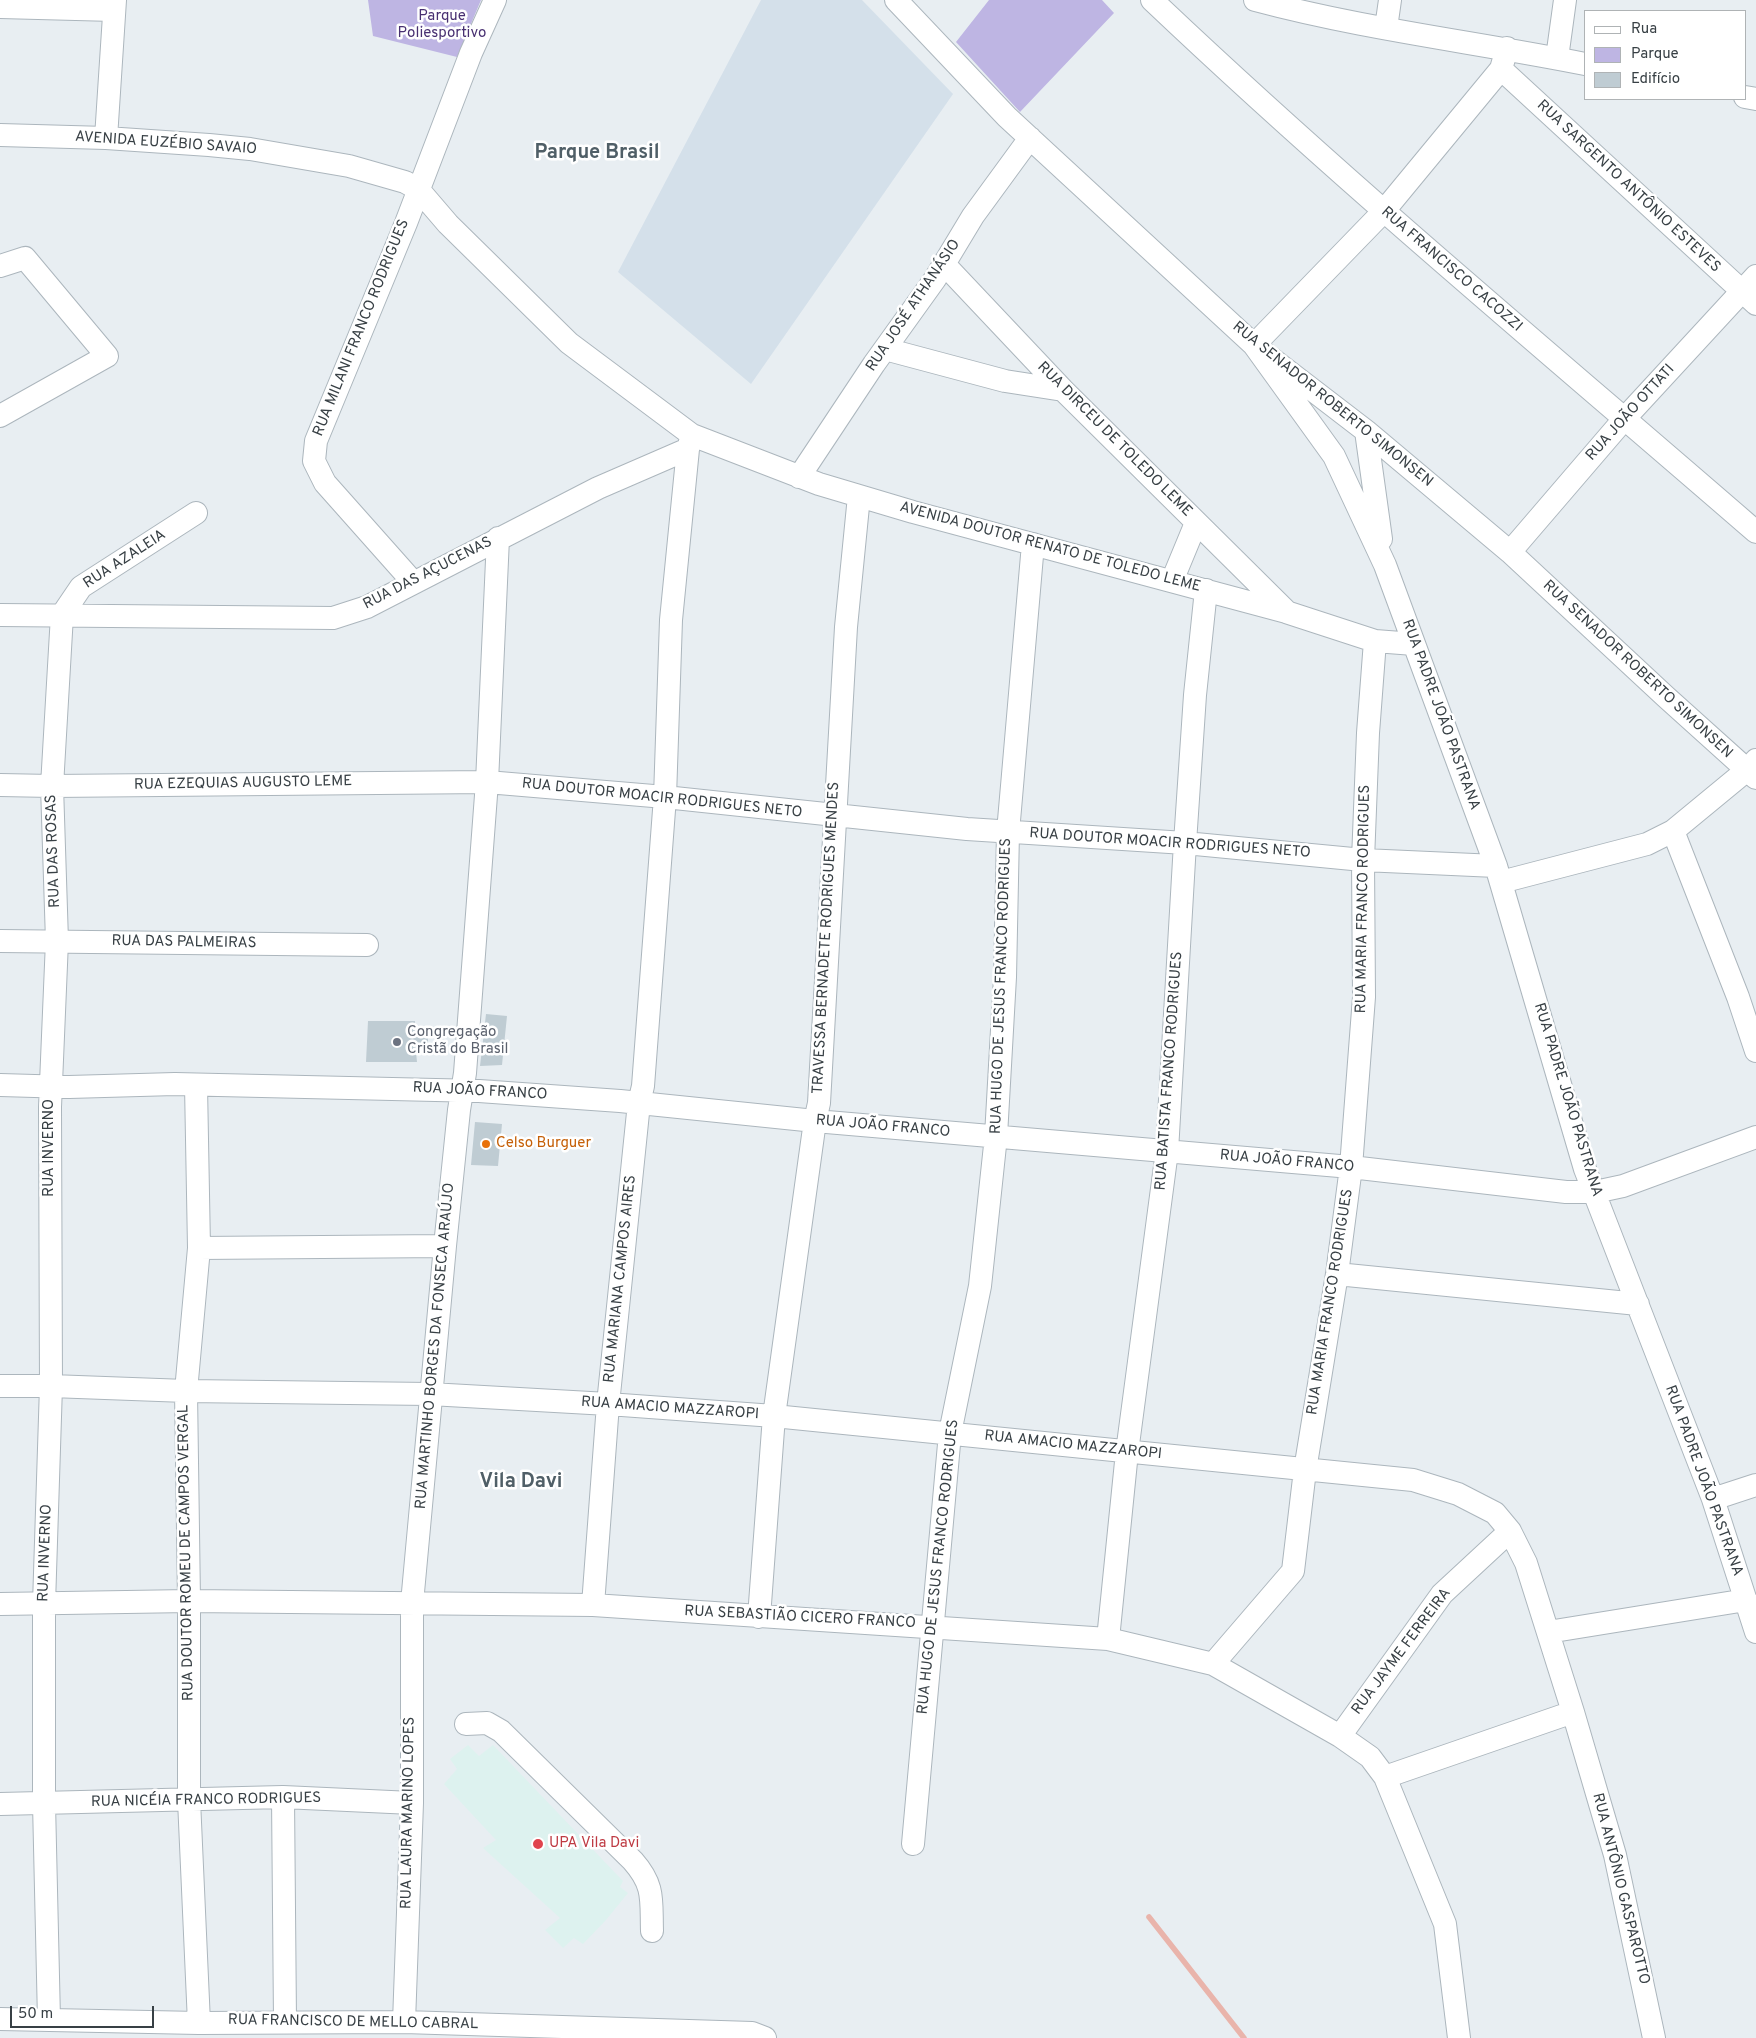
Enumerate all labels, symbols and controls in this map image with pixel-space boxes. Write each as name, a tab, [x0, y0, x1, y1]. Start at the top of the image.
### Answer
park label: Parque Poliesportivo	[398, 8, 486, 43]
legend	[1584, 10, 1746, 100]
text: Rua	[1631, 20, 1657, 39]
text: Parque	[1631, 45, 1679, 64]
text: Edifício	[1631, 70, 1680, 89]
street label: RUA SARGENTO ANTÔNIO ESTEVES	[1532, 97, 1724, 277]
street label: AVENIDA EUZÉBIO SAVAIO	[74, 129, 258, 159]
district label: Parque Brasil	[534, 142, 660, 166]
street label: RUA FRANCISCO CACOZZI	[1377, 204, 1525, 336]
street label: RUA MILANI FRANCO RODRIGUES	[310, 217, 414, 439]
street label: RUA JOSÉ ATHANÁSIO	[863, 237, 965, 375]
street label: RUA SENADOR ROBERTO SIMONSEN	[1228, 318, 1436, 492]
street label: RUA DIRCEU DE TOLEDO LEME	[1033, 359, 1195, 521]
street label: RUA JOÃO OTTATI	[1583, 361, 1679, 465]
street label: AVENIDA DOUTOR RENATO DE TOLEDO LEME	[897, 499, 1203, 597]
street label: RUA AZALEIA	[80, 527, 170, 593]
street label: RUA DAS AÇUCENAS	[360, 534, 496, 614]
street label: RUA SENADOR ROBERTO SIMONSEN	[1538, 577, 1736, 763]
street label: RUA PADRE JOÃO PASTRANA	[1397, 617, 1483, 813]
street label: RUA EZEQUIAS AUGUSTO LEME	[134, 773, 352, 795]
street label: RUA DOUTOR MOACIR RODRIGUES NETO	[521, 775, 803, 823]
street label: TRAVESSA BERNADETE RODRIGUES MENDES	[810, 781, 844, 1095]
street label: RUA MARIA FRANCO RODRIGUES	[1353, 785, 1375, 1013]
street label: RUA DAS ROSAS	[43, 794, 65, 908]
street label: RUA DOUTOR MOACIR RODRIGUES NETO	[1029, 825, 1311, 863]
street label: RUA HUGO DE JESUS FRANCO RODRIGUES	[988, 837, 1016, 1135]
street label: RUA DAS PALMEIRAS	[111, 933, 257, 953]
street label: RUA BATISTA FRANCO RODRIGUES	[1153, 951, 1187, 1191]
street label: RUA PADRE JOÃO PASTRANA	[1529, 1001, 1605, 1199]
place label: Congregação Cristã do Brasil	[407, 1024, 508, 1059]
marker: Congregação Cristã do Brasil	[391, 1036, 403, 1048]
street label: RUA JOÃO FRANCO	[412, 1079, 548, 1105]
street label: RUA INVERNO	[41, 1099, 59, 1197]
street label: RUA JOÃO FRANCO	[815, 1112, 951, 1142]
place label: Celso Burguer	[496, 1135, 591, 1153]
marker: Celso Burguer	[480, 1138, 492, 1150]
street label: RUA JOÃO FRANCO	[1219, 1147, 1355, 1177]
street label: RUA MARIANA CAMPOS AIRES	[601, 1174, 641, 1384]
street label: RUA MARTINHO BORGES DA FONSECA ARAÚJO	[413, 1182, 459, 1510]
street label: RUA MARIA FRANCO RODRIGUES	[1304, 1188, 1358, 1416]
street label: RUA PADRE JOÃO PASTRANA	[1660, 1383, 1746, 1579]
street label: RUA AMACIO MAZZAROPI	[580, 1394, 760, 1424]
street label: RUA DOUTOR ROMEU DE CAMPOS VERGAL	[175, 1405, 199, 1701]
street label: RUA HUGO DE JESUS FRANCO RODRIGUES	[915, 1419, 963, 1715]
street label: RUA AMACIO MAZZAROPI	[983, 1428, 1163, 1464]
district label: Vila Davi	[480, 1471, 562, 1495]
street label: RUA INVERNO	[35, 1504, 57, 1602]
street label: RUA JAYME FERREIRA	[1349, 1585, 1455, 1719]
street label: RUA SEBASTIÃO CICERO FRANCO	[684, 1603, 916, 1633]
street label: RUA LAURA MARINO LOPES	[398, 1717, 420, 1909]
street label: RUA NICÉIA FRANCO RODRIGUES	[91, 1790, 321, 1812]
street label: RUA ANTÔNIO GASPAROTTO	[1587, 1791, 1653, 1987]
place label: UPA Vila Davi	[549, 1835, 639, 1853]
marker: UPA Vila Davi	[531, 1837, 545, 1851]
scale bar	[12, 1996, 156, 2028]
text: 50 m	[18, 2005, 53, 2024]
street label: RUA FRANCISCO DE MELLO CABRAL	[228, 2012, 478, 2034]

